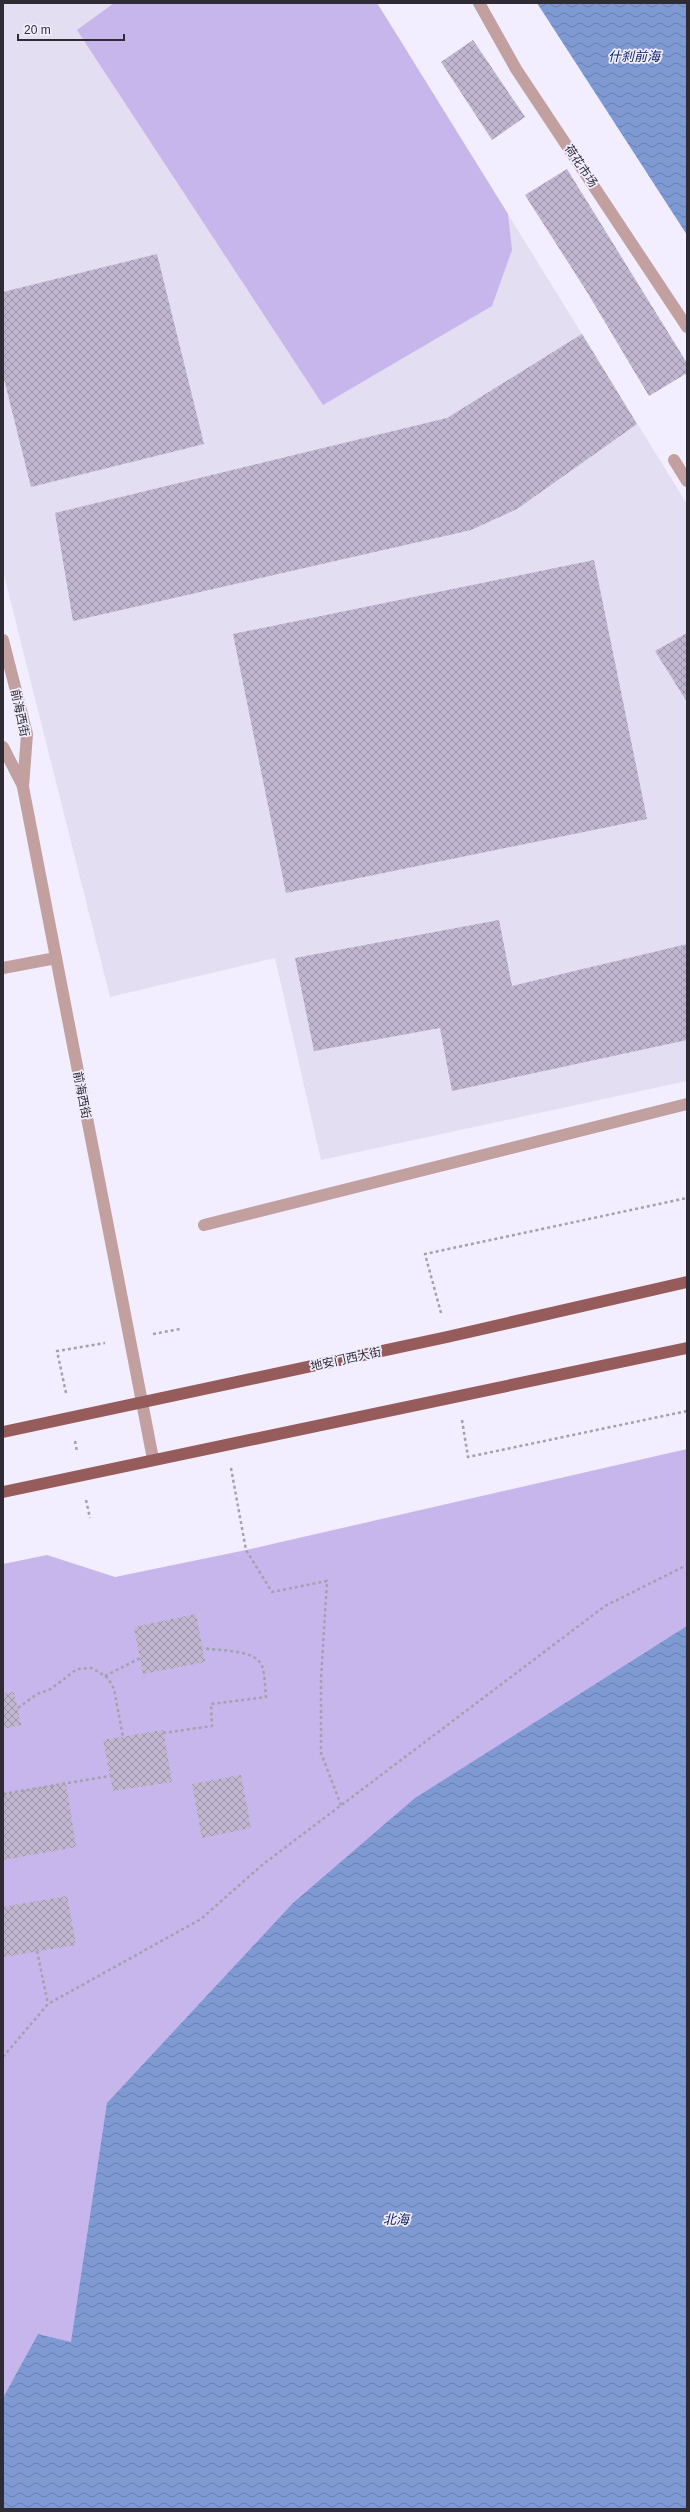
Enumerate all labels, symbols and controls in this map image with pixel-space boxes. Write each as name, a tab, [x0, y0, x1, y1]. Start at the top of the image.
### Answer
scale bar	[18, 16, 124, 42]
text: 20 m	[24, 23, 51, 37]
water label: 什刹前海	[608, 49, 662, 64]
street label: 荷花市场	[562, 142, 600, 190]
street label: 前海西街	[8, 688, 32, 738]
street label: 前海西街	[71, 1070, 93, 1120]
street label: 地安门西大街	[309, 1345, 383, 1373]
water label: 北海	[383, 2212, 411, 2227]

